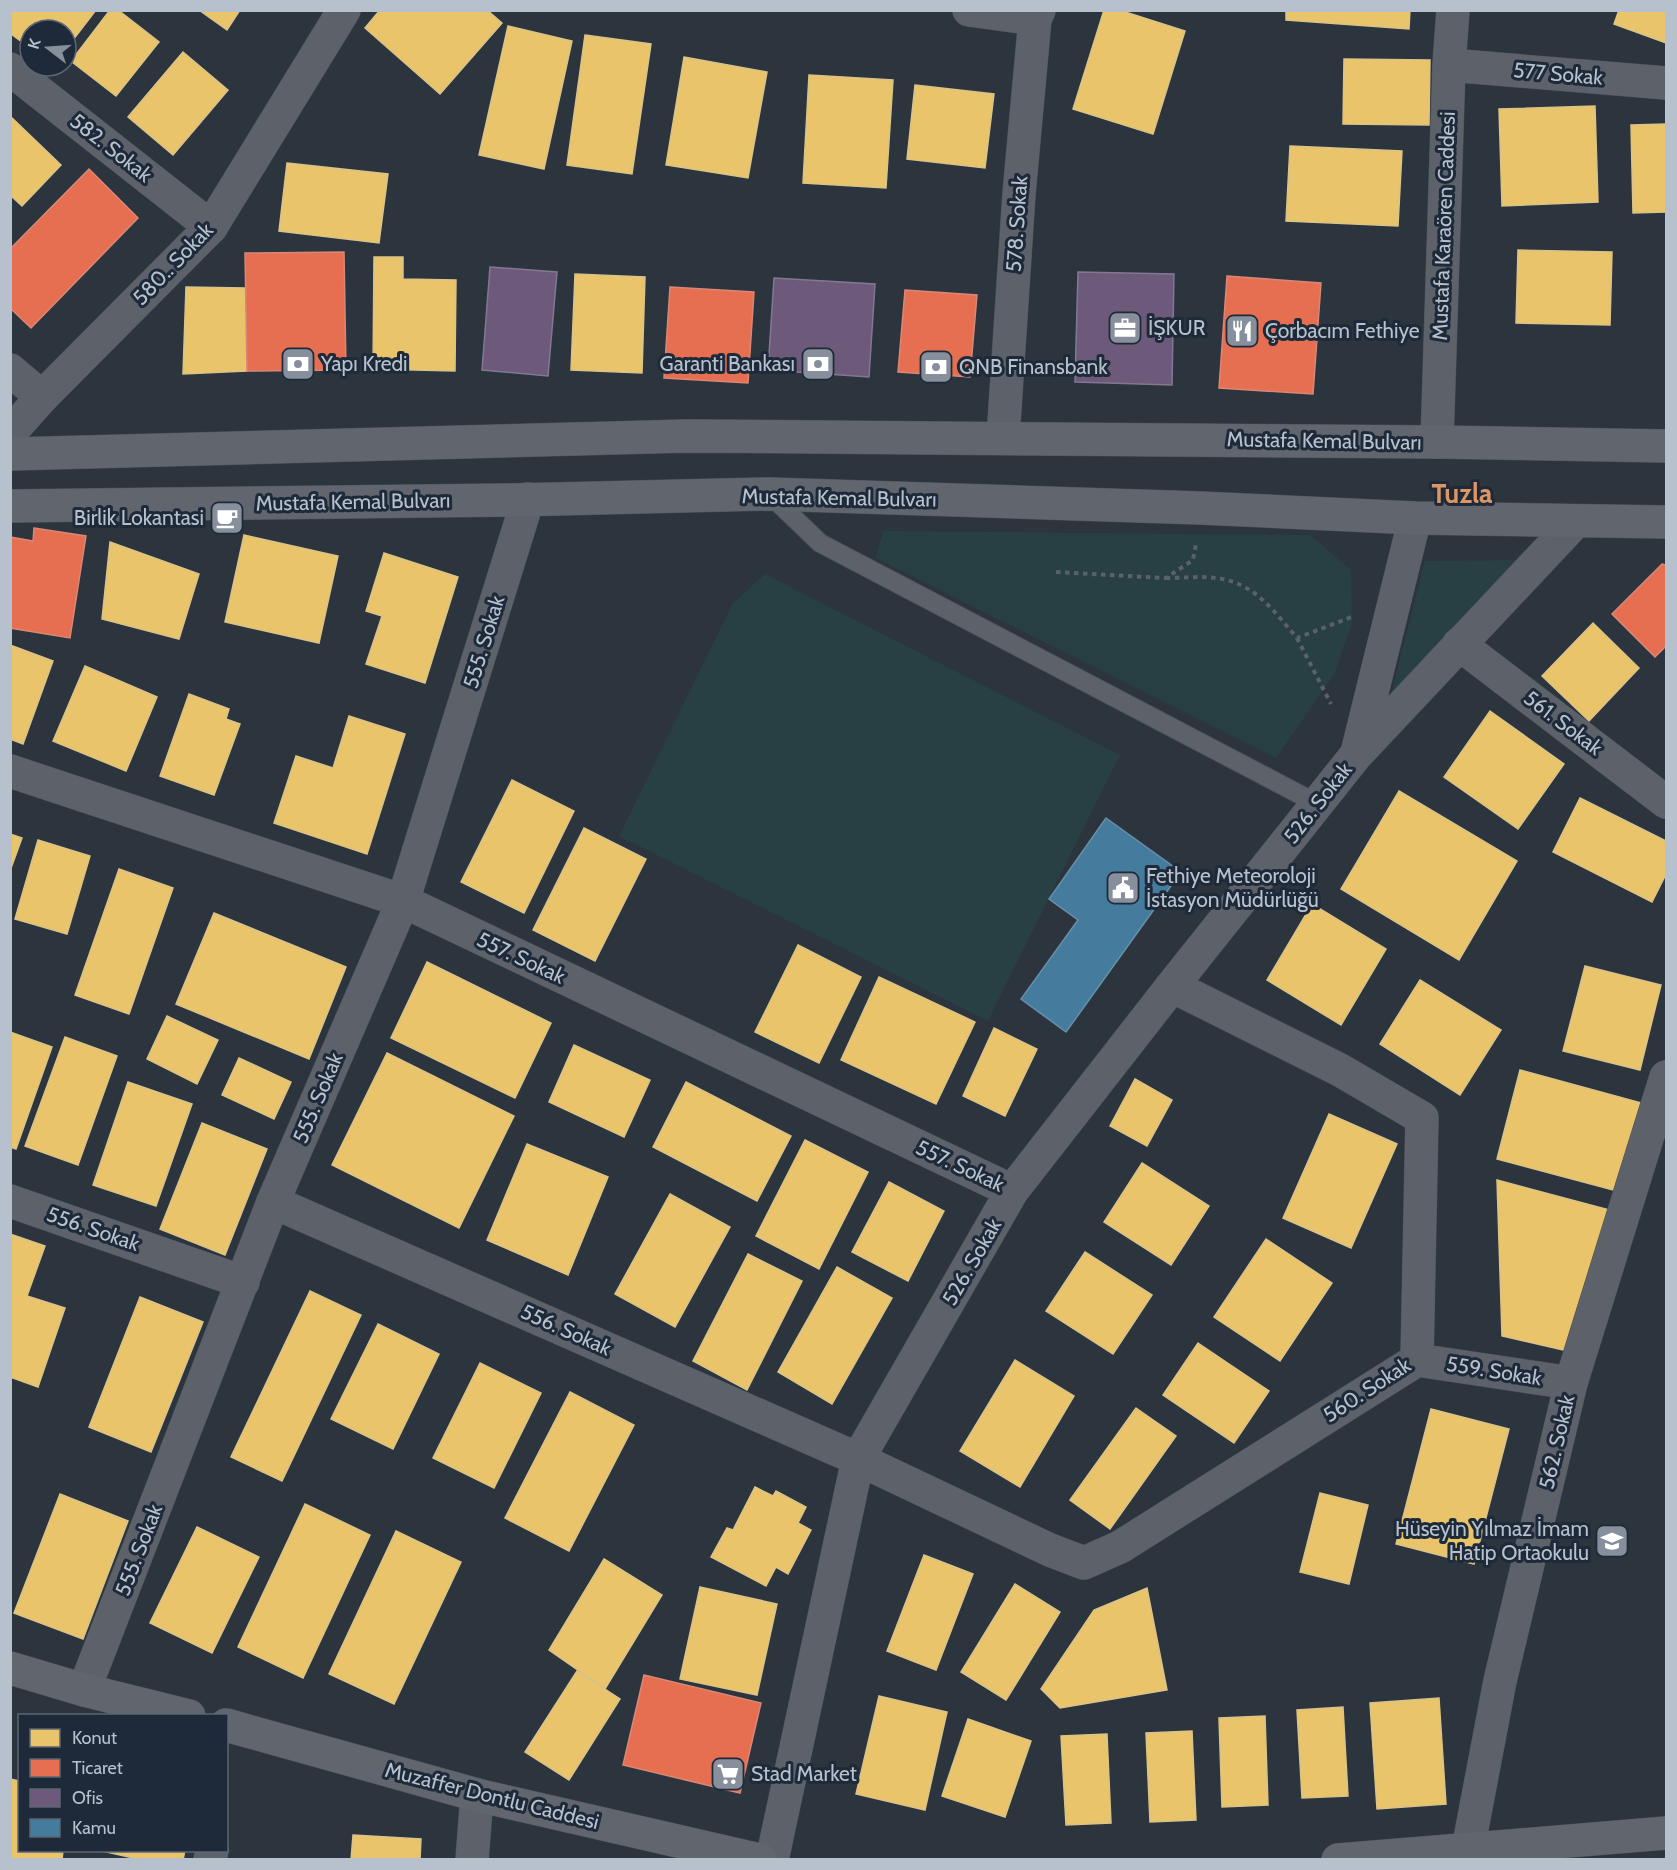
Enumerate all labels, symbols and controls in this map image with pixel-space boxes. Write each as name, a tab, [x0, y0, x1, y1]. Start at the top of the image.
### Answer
north arrow	[18, 18, 78, 78]
text: K	[24, 36, 45, 51]
street label: 577 Sokak	[1512, 57, 1604, 90]
street label: 582. Sokak	[65, 108, 158, 188]
street label: Mustafa Karaören Caddesi	[1427, 111, 1460, 341]
street label: 578. Sokak	[1001, 174, 1032, 273]
street label: 580.. Sokak	[127, 217, 218, 310]
office icon: İŞKUR	[1107, 310, 1143, 346]
restaurant icon: Çorbacım Fethiye	[1224, 313, 1260, 349]
place label: İŞKUR	[1148, 315, 1206, 340]
place label: Çorbacım Fethiye	[1265, 318, 1420, 343]
bank icon: Yapı Kredi	[280, 346, 316, 382]
bank icon: Garanti Bankası	[800, 346, 836, 382]
bank icon: QNB Finansbank	[918, 349, 954, 385]
place label: Yapı Kredi	[320, 351, 408, 376]
place label: Garanti Bankası	[660, 351, 795, 376]
place label: QNB Finansbank	[959, 354, 1108, 379]
street label: Mustafa Kemal Bulvarı	[1226, 426, 1422, 455]
district label: Tuzla	[1432, 477, 1493, 510]
street label: Mustafa Kemal Bulvarı	[741, 483, 937, 512]
street label: Mustafa Kemal Bulvarı	[255, 487, 451, 516]
cafe icon: Birlik Lokantasi	[209, 500, 245, 536]
place label: Birlik Lokantasi	[74, 505, 204, 530]
street label: 555. Sokak	[458, 592, 510, 691]
street label: 561. Sokak	[1519, 685, 1608, 761]
street label: 526. Sokak	[1278, 757, 1357, 848]
place label: Fethiye Meteoroloji İstasyon Müdürlüğü	[1146, 863, 1319, 912]
public building icon: Fethiye Meteoroloji İstasyon Müdürlüğü	[1105, 870, 1141, 906]
street label: 557. Sokak	[473, 926, 570, 989]
street label: 555. Sokak	[287, 1048, 348, 1147]
street label: 557. Sokak	[912, 1134, 1009, 1197]
street label: 556. Sokak	[44, 1201, 143, 1256]
street label: 526. Sokak	[937, 1213, 1007, 1310]
street label: 556. Sokak	[517, 1299, 616, 1361]
street label: 559. Sokak	[1445, 1351, 1544, 1390]
street label: 560. Sokak	[1318, 1352, 1416, 1427]
street label: 562. Sokak	[1534, 1392, 1580, 1491]
street label: 555. Sokak	[110, 1500, 168, 1599]
place label: Hüseyin Yılmaz İmam Hatip Ortaokulu	[1395, 1516, 1589, 1565]
school or university icon: Hüseyin Yılmaz İmam Hatip Ortaokulu	[1594, 1523, 1630, 1559]
legend	[18, 1714, 228, 1852]
text: Konut	[72, 1727, 117, 1749]
supermarket icon: Stad Market	[710, 1756, 746, 1792]
text: Ticaret	[72, 1757, 123, 1779]
street label: Muzaffer Dontlu Caddesi	[382, 1757, 602, 1834]
place label: Stad Market	[751, 1761, 857, 1786]
text: Ofis	[72, 1787, 103, 1809]
text: Kamu	[72, 1817, 116, 1839]

